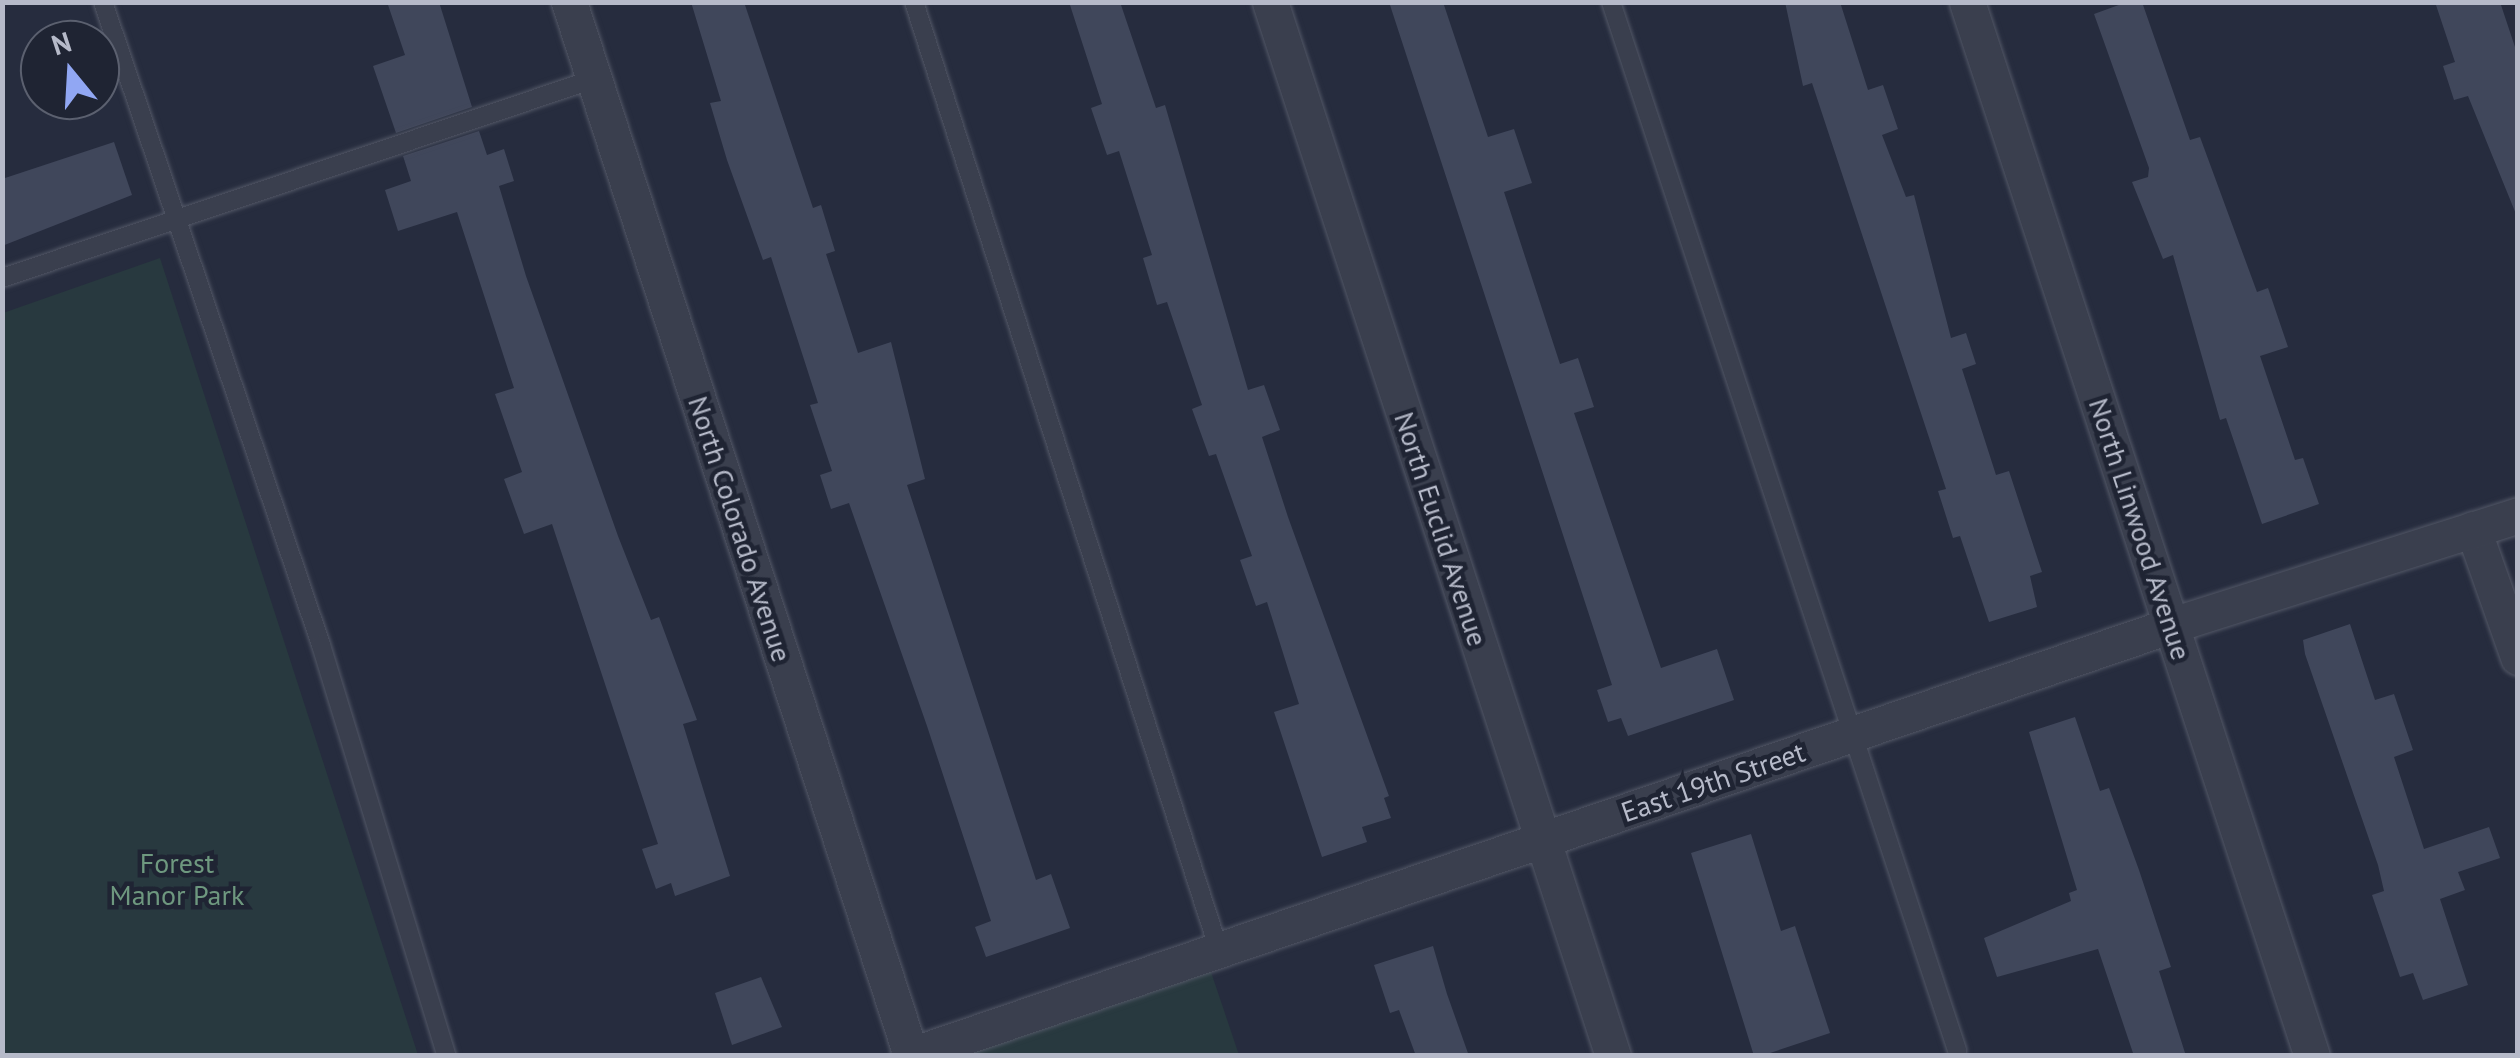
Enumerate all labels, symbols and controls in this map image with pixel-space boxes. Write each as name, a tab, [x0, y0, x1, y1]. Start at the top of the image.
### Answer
north arrow	[20, 20, 120, 120]
text: N	[47, 22, 76, 63]
street label: North Colorado Avenue	[681, 392, 799, 666]
street label: North Linwood Avenue	[2082, 393, 2198, 665]
street label: North Euclid Avenue	[1387, 407, 1495, 651]
street label: East 19th Street	[1617, 735, 1809, 829]
park label: Forest Manor Park	[110, 846, 244, 912]

